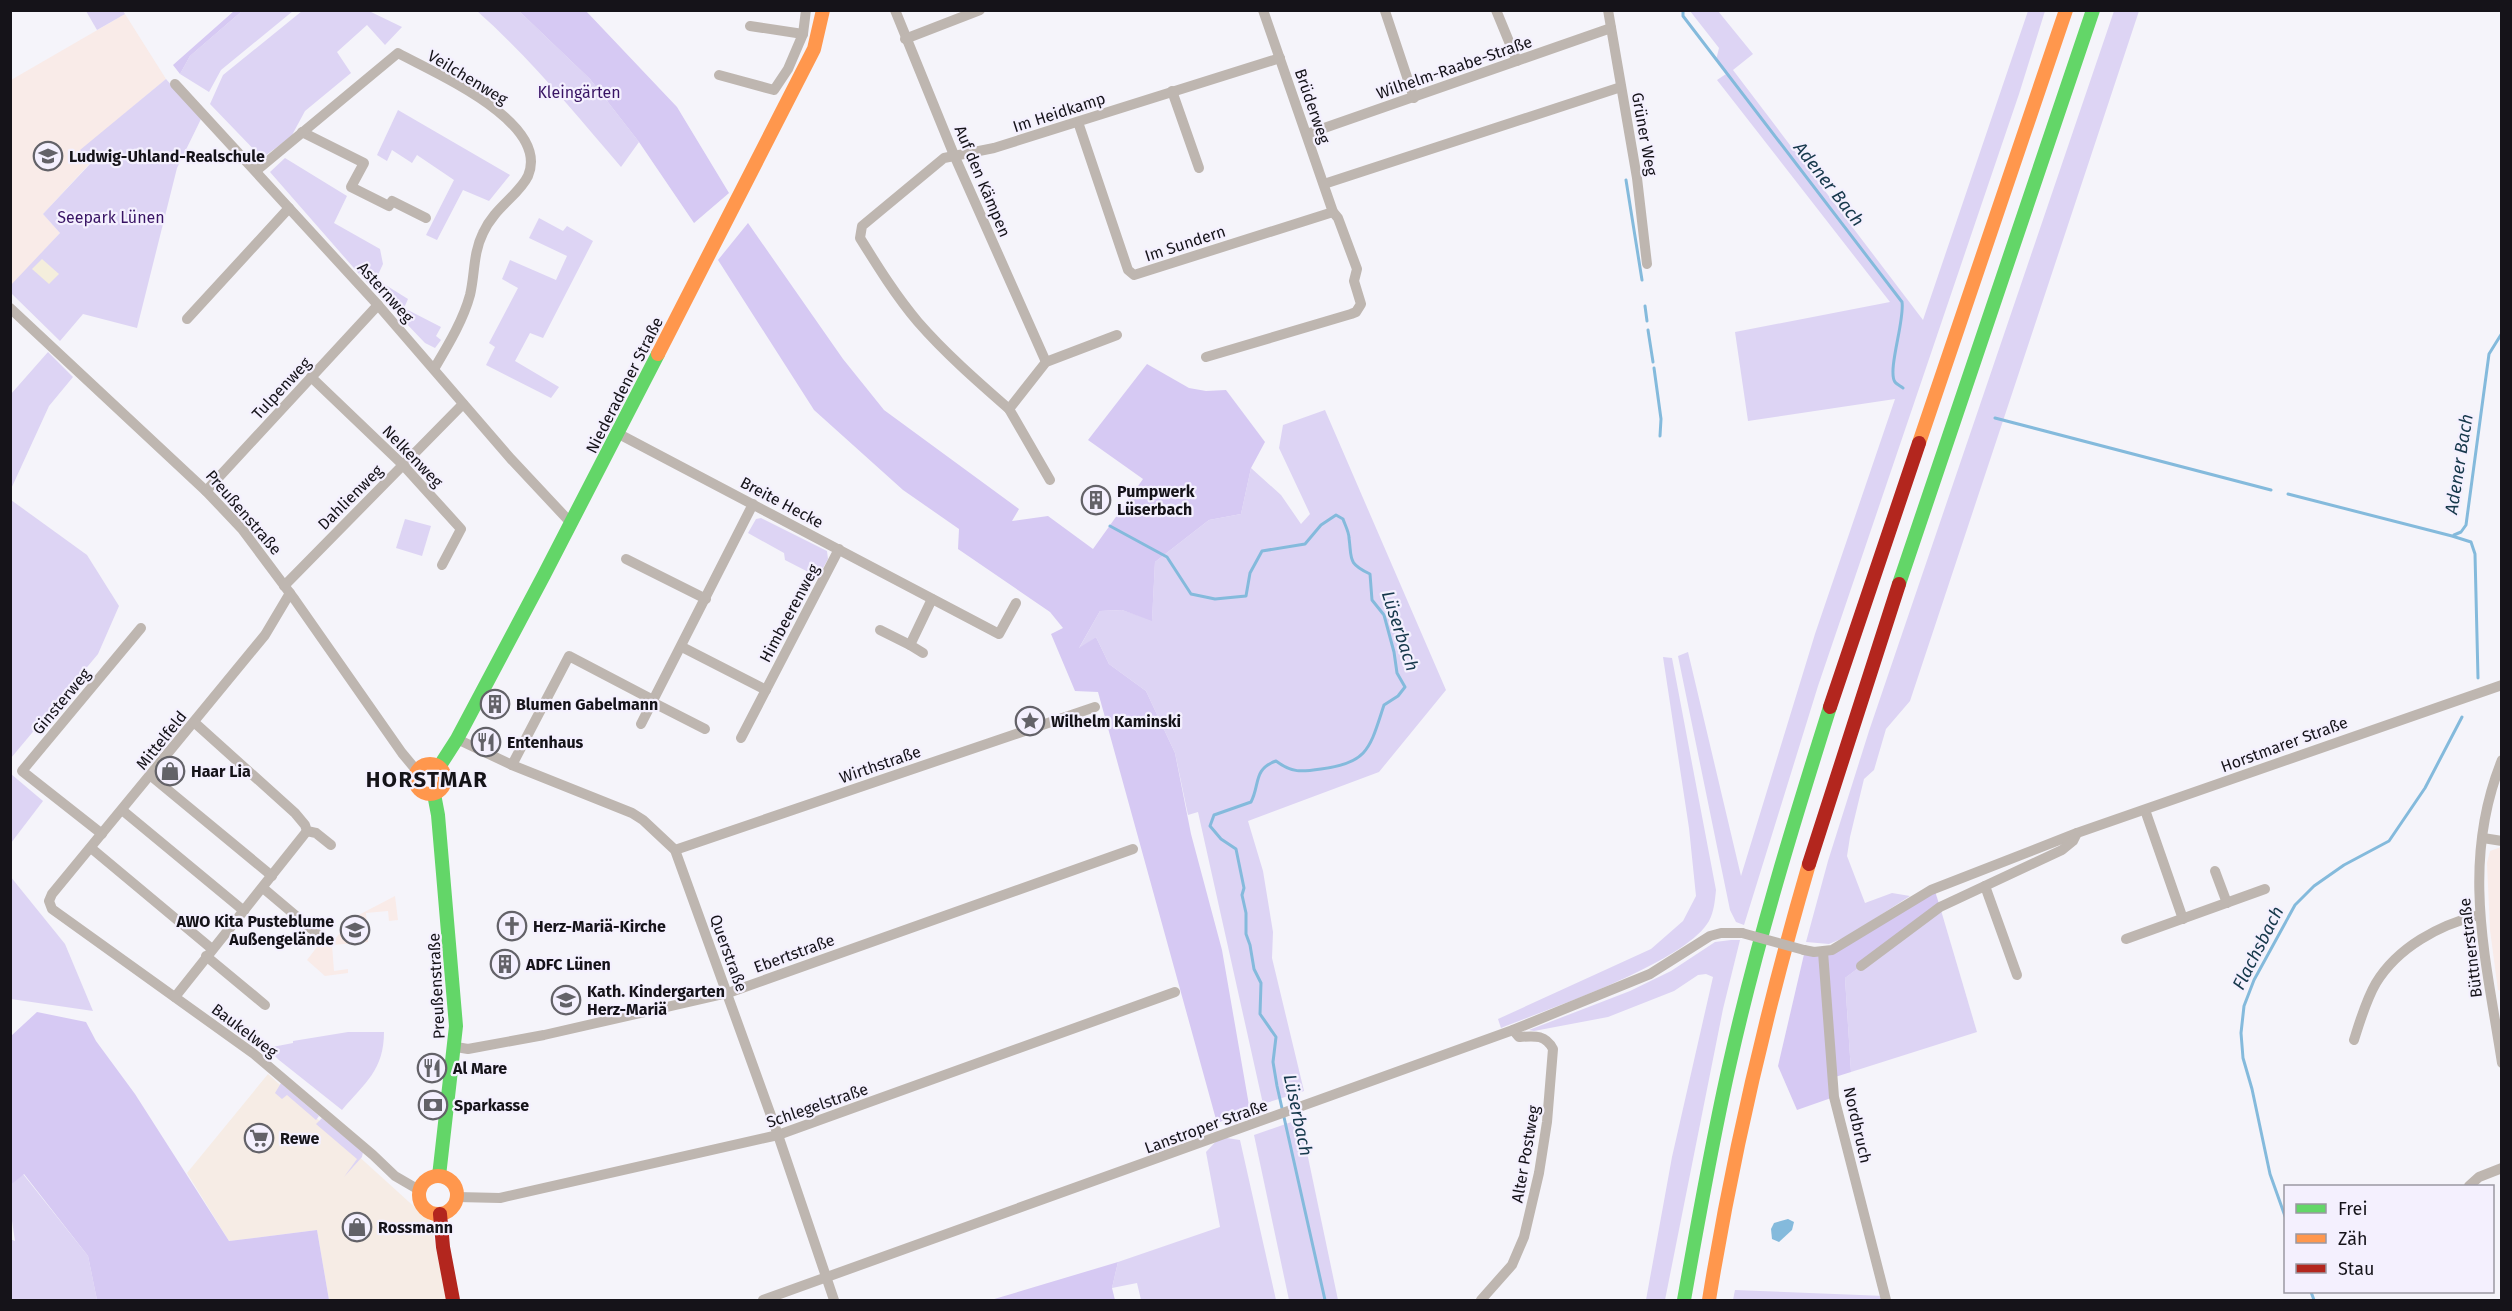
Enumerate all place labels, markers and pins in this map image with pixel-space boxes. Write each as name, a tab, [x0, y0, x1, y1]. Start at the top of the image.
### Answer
school or university icon: Ludwig-Uhland-Realschule	[32, 140, 64, 172]
place label: Ludwig-Uhland-Realschule	[69, 147, 265, 166]
place label: Pumpwerk Lüserbach	[1117, 482, 1195, 519]
building icon: Pumpwerk Lüserbach	[1080, 484, 1112, 516]
building icon: Blumen Gabelmann	[479, 688, 511, 720]
place label: Blumen Gabelmann	[516, 695, 658, 714]
place icon: Wilhelm Kaminski	[1014, 705, 1046, 737]
place label: Wilhelm Kaminski	[1051, 712, 1181, 731]
restaurant icon: Entenhaus	[470, 726, 502, 758]
place label: Entenhaus	[507, 733, 584, 752]
shop icon: Haar Lia	[154, 755, 186, 787]
place label: Haar Lia	[191, 762, 251, 781]
church icon: Herz-Mariä-Kirche	[496, 910, 528, 942]
place label: AWO Kita Pusteblume Außengelände	[175, 912, 334, 949]
school or university icon: AWO Kita Pusteblume Außengelände	[339, 914, 371, 946]
place label: Herz-Mariä-Kirche	[533, 917, 666, 936]
building icon: ADFC Lünen	[489, 948, 521, 980]
place label: ADFC Lünen	[525, 955, 611, 974]
place label: Kath. Kindergarten Herz-Mariä	[587, 982, 725, 1019]
school or university icon: Kath. Kindergarten Herz-Mariä	[550, 984, 582, 1016]
restaurant icon: Al Mare	[416, 1052, 448, 1084]
place label: Al Mare	[452, 1059, 507, 1078]
bank icon: Sparkasse	[417, 1089, 449, 1121]
place label: Sparkasse	[454, 1096, 529, 1115]
supermarket icon: Rewe	[243, 1122, 275, 1154]
place label: Rewe	[280, 1129, 319, 1148]
shop icon: Rossmann	[341, 1211, 373, 1243]
place label: Rossmann	[378, 1218, 453, 1237]

